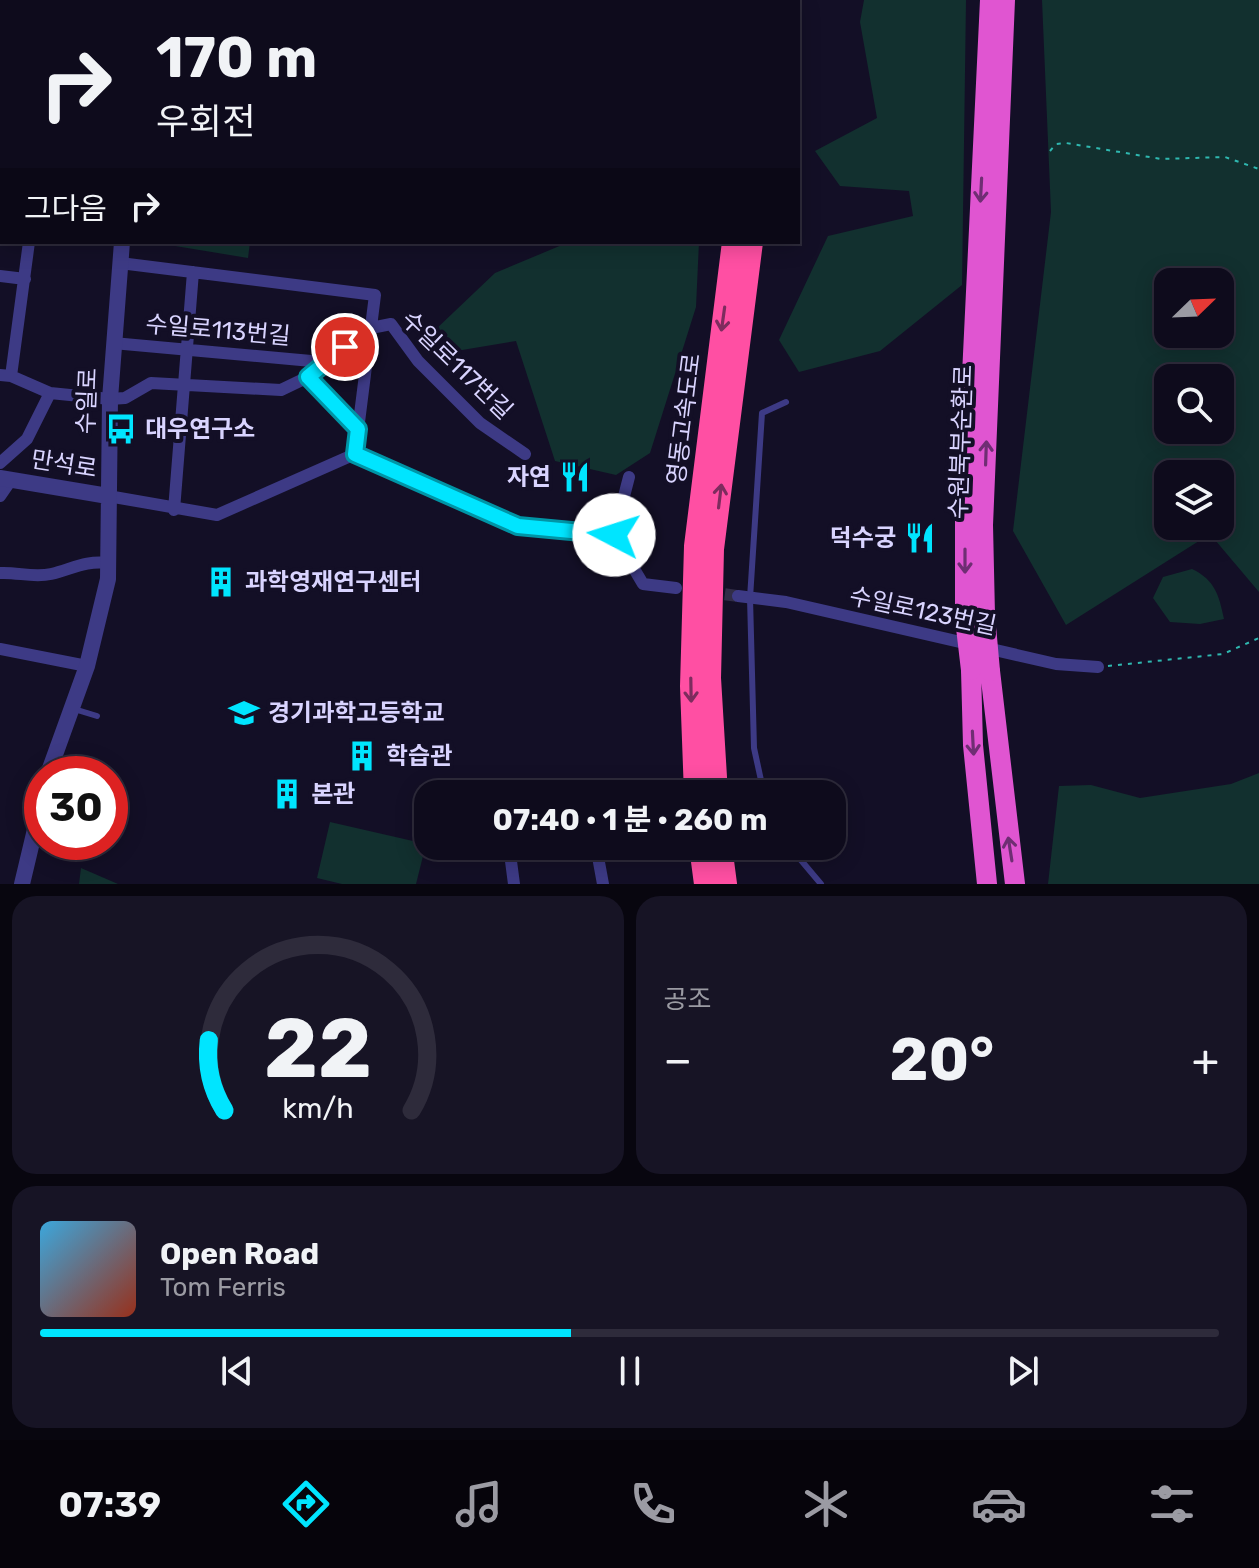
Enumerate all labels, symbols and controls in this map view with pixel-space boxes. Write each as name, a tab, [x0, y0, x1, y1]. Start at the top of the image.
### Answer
text: 170 m	[156, 25, 317, 91]
icon: right	[24, 32, 128, 136]
text: 우회전	[156, 100, 255, 143]
one-way arrow	[973, 176, 988, 203]
icon: right	[123, 184, 167, 228]
text: 그다음	[24, 191, 107, 227]
north arrow	[1154, 268, 1234, 348]
map controls	[1154, 268, 1234, 540]
street label: 수일로117번길	[396, 305, 518, 425]
one-way arrow	[715, 306, 730, 331]
street label: 수일로113번길	[144, 310, 292, 350]
pin	[311, 313, 379, 381]
icon: arrive	[323, 325, 367, 369]
street label: 영동고속도로	[662, 352, 706, 486]
street label: 수원북부순환로	[944, 364, 978, 520]
button: search	[1154, 364, 1234, 444]
street label: 수일로	[72, 367, 102, 435]
bus stop icon: 대우연구소	[104, 412, 138, 446]
place label: 대우연구소	[145, 415, 255, 443]
one-way arrow	[979, 440, 994, 467]
street label: 만석로	[29, 445, 99, 483]
restaurant icon: 자연	[558, 460, 592, 494]
button: layers	[1154, 460, 1234, 540]
place label: 자연	[507, 463, 551, 491]
one-way arrow	[712, 483, 727, 510]
position arrow	[572, 493, 656, 577]
restaurant icon: 덕수궁	[903, 521, 937, 555]
place label: 덕수궁	[830, 524, 896, 552]
one-way arrow	[957, 547, 973, 574]
building icon: 과학영재연구센터	[204, 565, 238, 599]
place label: 과학영재연구센터	[245, 568, 422, 596]
street label: 수일로123번길	[847, 582, 999, 640]
one-way arrow	[683, 676, 699, 703]
school or university icon: 경기과학고등학교	[227, 696, 261, 730]
place label: 경기과학고등학교	[268, 699, 445, 727]
one-way arrow	[966, 729, 981, 756]
building icon: 학습관	[345, 739, 379, 773]
place label: 학습관	[386, 742, 452, 770]
speed limit sign: 30	[24, 756, 128, 860]
building icon: 본관	[270, 777, 304, 811]
place label: 본관	[311, 780, 355, 808]
text: 07:40 · 1 분 · 260 m	[493, 802, 767, 838]
one-way arrow	[1002, 837, 1017, 862]
text: 공조	[664, 984, 711, 1015]
text: 22	[264, 999, 372, 1098]
text: 20°	[890, 1024, 994, 1095]
text: −	[664, 1034, 692, 1086]
text: +	[1192, 1034, 1219, 1086]
text: km/h	[282, 1091, 353, 1125]
text: Open Road	[160, 1236, 319, 1272]
text: Tom Ferris	[160, 1272, 286, 1303]
icon: previous	[215, 1349, 259, 1393]
icon: pause	[608, 1349, 652, 1393]
icon: next	[1001, 1349, 1045, 1393]
icon: directions	[278, 1476, 334, 1532]
icon: music	[451, 1476, 507, 1532]
icon: phone	[625, 1476, 681, 1532]
icon: climate	[798, 1476, 854, 1532]
icon: car	[971, 1476, 1027, 1532]
icon: filters	[1144, 1476, 1200, 1532]
text: 07:39	[59, 1483, 161, 1526]

